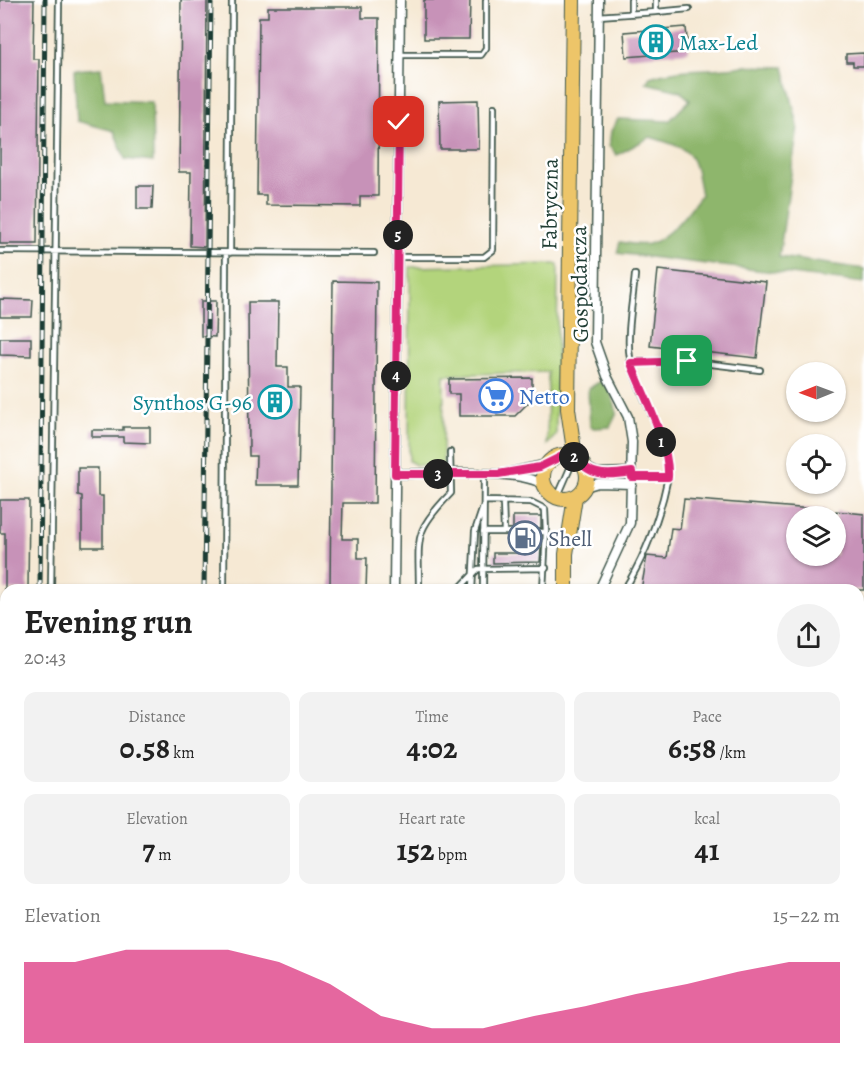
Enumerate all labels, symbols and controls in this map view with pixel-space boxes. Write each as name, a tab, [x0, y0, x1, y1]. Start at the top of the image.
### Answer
building icon: Max-Led	[638, 24, 674, 60]
place label: Max-Led	[679, 28, 758, 58]
pin	[373, 96, 424, 147]
icon: check	[382, 105, 415, 138]
street label: Fabryczna	[534, 157, 566, 250]
pin: 5	[383, 220, 413, 250]
text: 5	[395, 224, 401, 246]
street label: Gospodarcza	[564, 225, 596, 343]
pin	[661, 335, 712, 386]
icon: arrive	[670, 344, 703, 377]
pin: 4	[381, 361, 411, 391]
north arrow	[786, 362, 846, 422]
map controls	[786, 362, 846, 566]
text: 4	[392, 365, 400, 387]
supermarket icon: Netto	[478, 378, 514, 414]
place label: Netto	[519, 382, 570, 412]
building icon: Synthos G-96	[257, 384, 293, 420]
place label: Synthos G-96	[133, 388, 252, 418]
pin: 1	[646, 427, 676, 457]
text: 1	[658, 431, 664, 453]
button: locate	[786, 434, 846, 494]
pin: 2	[559, 442, 589, 472]
text: 2	[570, 446, 578, 468]
pin: 3	[423, 459, 453, 489]
text: 3	[435, 463, 441, 485]
button: layers	[786, 506, 846, 566]
fuel station icon: Shell	[507, 520, 543, 556]
place label: Shell	[548, 524, 592, 554]
text: Evening run	[24, 599, 193, 644]
button: share	[777, 604, 840, 667]
text: 20:43	[24, 644, 66, 671]
text: Distance	[128, 706, 186, 728]
text: Time	[415, 706, 449, 728]
text: Pace	[692, 706, 722, 728]
text: 0.58	[120, 728, 170, 768]
text: 4:02	[407, 728, 457, 768]
text: 6:58	[668, 728, 716, 768]
text: km	[170, 742, 195, 764]
text: /km	[716, 742, 746, 764]
text: Elevation	[126, 808, 188, 830]
text: Heart rate	[399, 808, 465, 830]
text: kcal	[694, 808, 720, 830]
text: 7	[142, 830, 155, 870]
text: 152	[396, 830, 434, 870]
text: 41	[695, 830, 719, 870]
text: m	[155, 844, 172, 866]
text: bpm	[434, 844, 468, 866]
text: Elevation	[24, 902, 101, 929]
text: 15–22 m	[773, 902, 840, 929]

